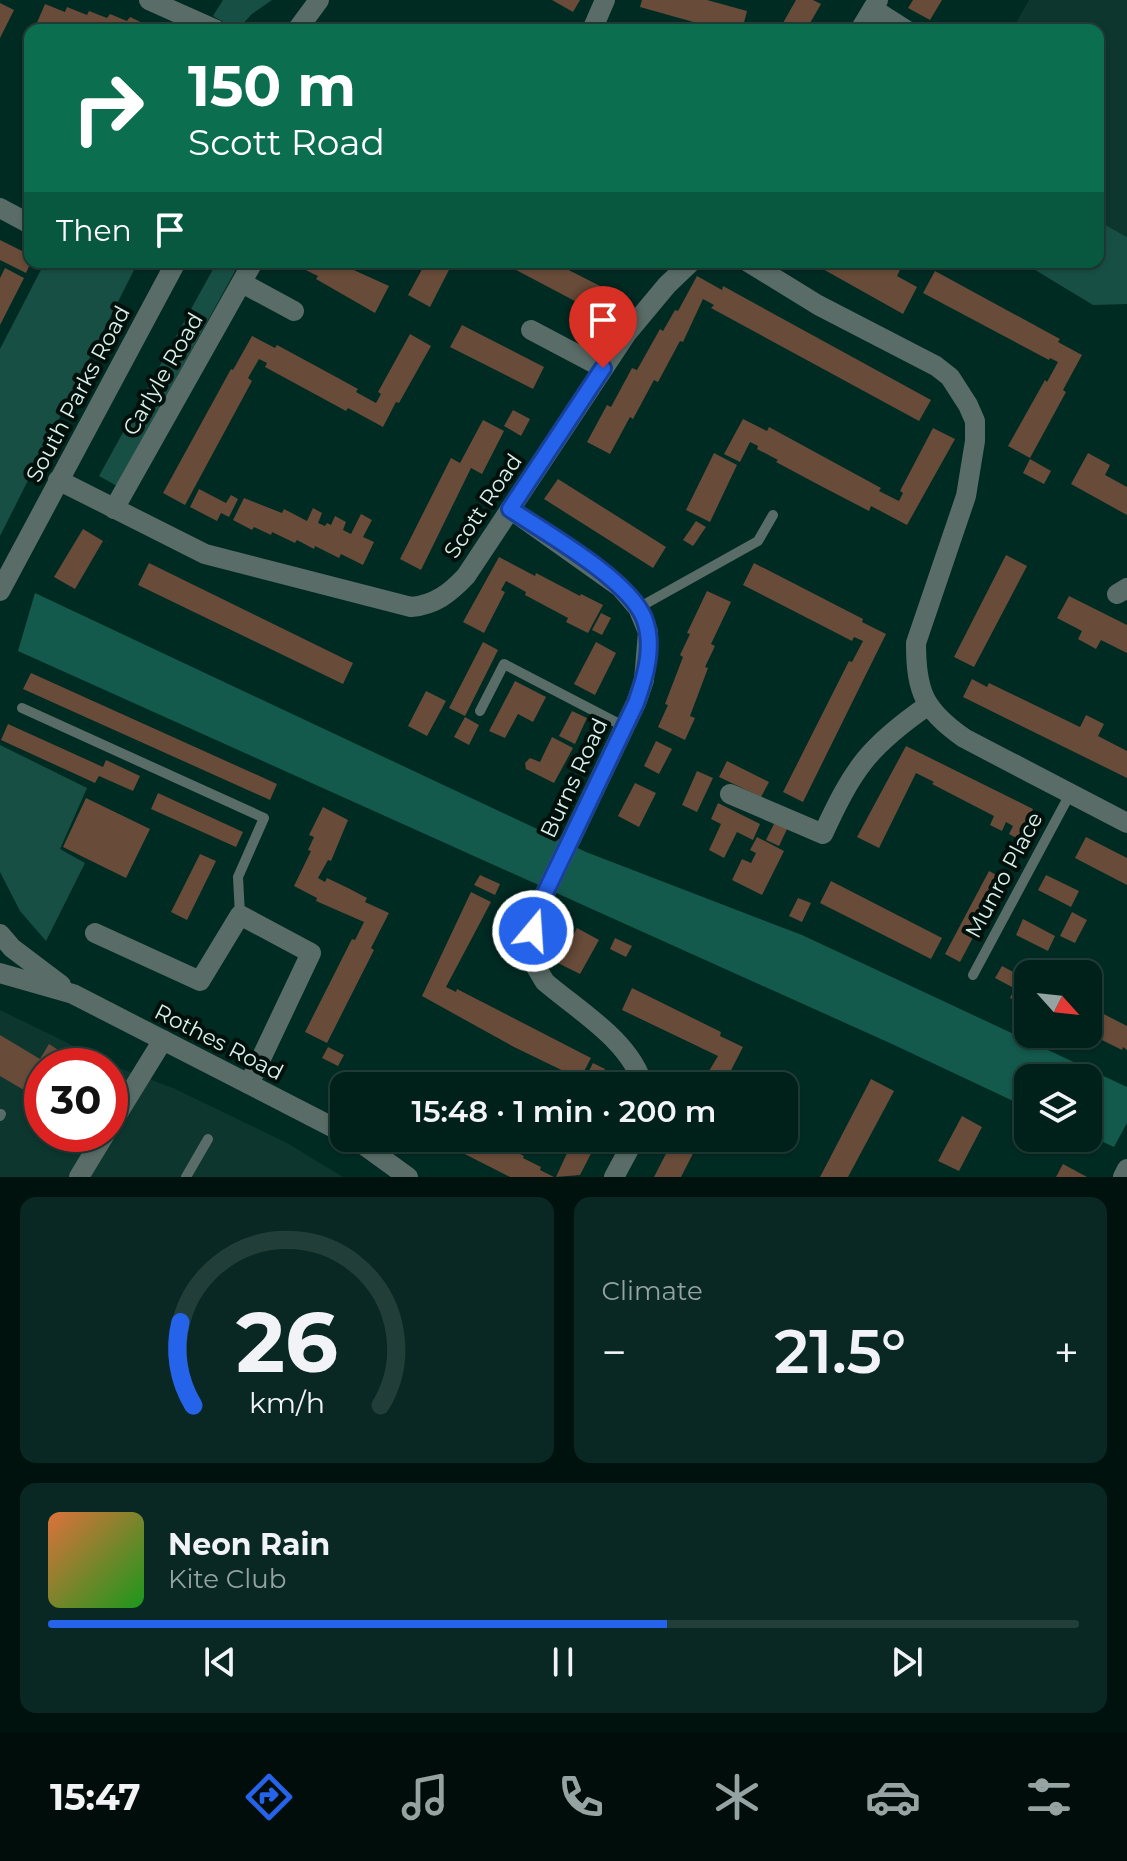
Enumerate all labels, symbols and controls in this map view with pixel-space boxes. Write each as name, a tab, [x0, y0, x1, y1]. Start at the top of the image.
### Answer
text: 150 m	[188, 52, 356, 120]
icon: right	[56, 56, 160, 160]
text: Scott Road	[188, 120, 385, 164]
icon: arrive	[148, 208, 192, 252]
text: Then	[56, 212, 132, 249]
pin	[569, 286, 637, 368]
icon: arrive	[581, 298, 625, 342]
street label: South Parks Road	[20, 301, 136, 487]
street label: Carlyle Road	[117, 308, 209, 440]
street label: Scott Road	[438, 449, 528, 563]
street label: Burns Road	[535, 714, 613, 842]
street label: Munro Place	[959, 807, 1049, 943]
position arrow	[491, 889, 575, 973]
north arrow	[1014, 960, 1102, 1048]
map controls	[1014, 960, 1102, 1152]
street label: Rothes Road	[150, 998, 288, 1086]
speed limit sign: 30	[24, 1048, 128, 1152]
button: layers	[1014, 1064, 1102, 1152]
text: 15:48 · 1 min · 200 m	[412, 1093, 716, 1130]
text: Climate	[602, 1275, 703, 1307]
text: 26	[236, 1291, 338, 1393]
text: 21.5°	[774, 1315, 906, 1388]
text: −	[602, 1325, 627, 1379]
text: +	[1054, 1325, 1079, 1379]
text: km/h	[249, 1385, 325, 1420]
text: Neon Rain	[168, 1526, 330, 1563]
text: Kite Club	[168, 1563, 286, 1595]
icon: previous	[198, 1640, 242, 1684]
icon: pause	[541, 1640, 585, 1684]
icon: next	[885, 1640, 929, 1684]
icon: directions	[241, 1769, 297, 1825]
icon: music	[397, 1769, 453, 1825]
icon: phone	[553, 1769, 609, 1825]
icon: climate	[709, 1769, 765, 1825]
icon: car	[865, 1769, 921, 1825]
icon: filters	[1021, 1769, 1077, 1825]
text: 15:47	[50, 1775, 141, 1819]

